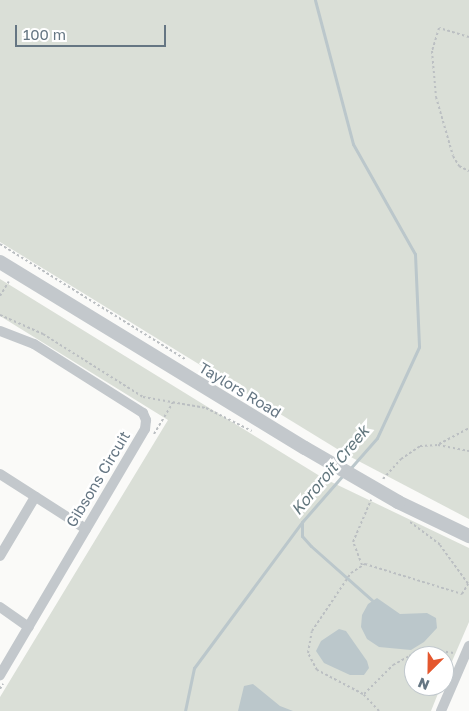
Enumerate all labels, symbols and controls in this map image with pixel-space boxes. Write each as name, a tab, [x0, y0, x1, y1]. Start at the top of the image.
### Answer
scale bar	[18, 15, 169, 47]
text: 100 m	[23, 25, 66, 43]
street label: Taylors Road	[196, 358, 284, 422]
water label: Kororoit Creek	[287, 421, 373, 519]
street label: Gibsons Circuit	[62, 428, 134, 530]
north arrow	[404, 646, 454, 696]
text: N	[415, 674, 432, 694]

